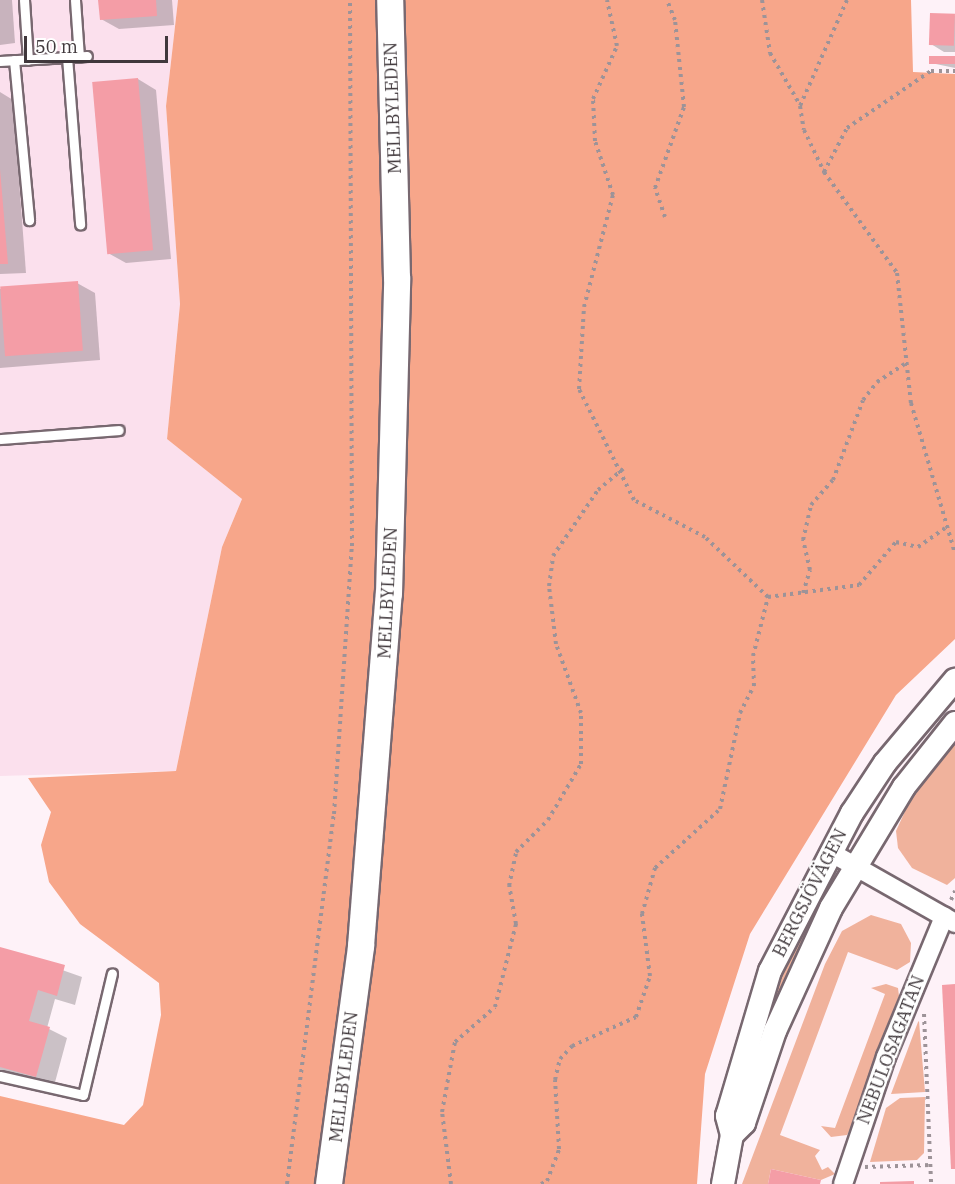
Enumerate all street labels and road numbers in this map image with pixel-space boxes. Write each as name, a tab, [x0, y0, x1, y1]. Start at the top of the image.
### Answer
street label: MELLBYLEDEN	[380, 42, 406, 174]
street label: MELLBYLEDEN	[374, 527, 402, 659]
street label: BERGSJÖVÄGEN	[768, 825, 852, 961]
street label: NEBULOSAGATAN	[853, 973, 929, 1127]
street label: MELLBYLEDEN	[325, 1010, 363, 1144]

